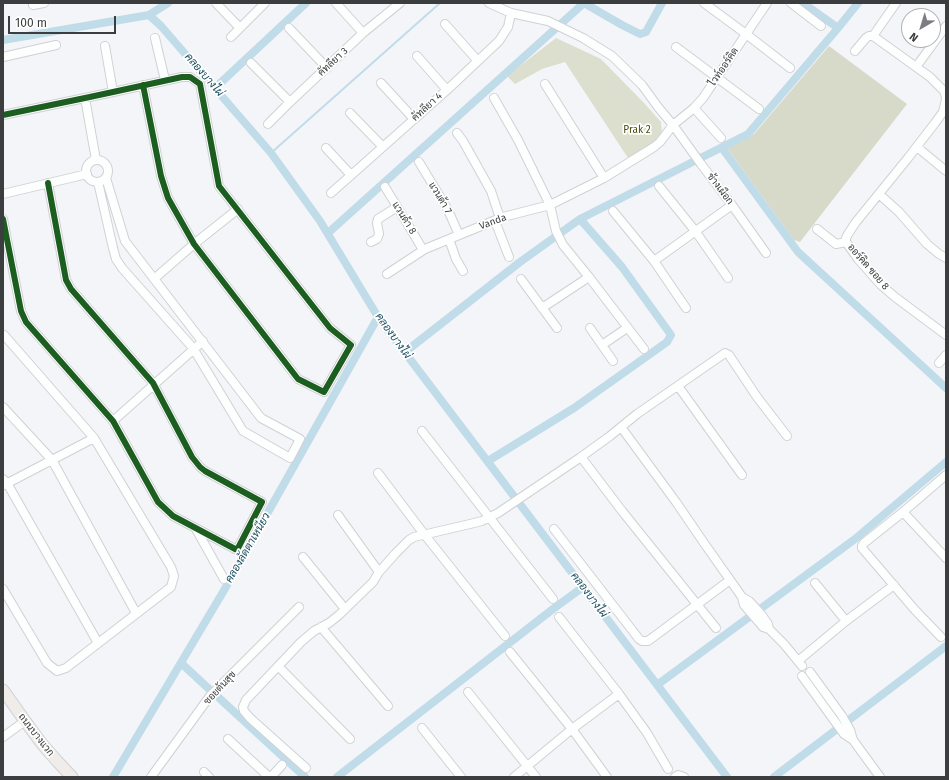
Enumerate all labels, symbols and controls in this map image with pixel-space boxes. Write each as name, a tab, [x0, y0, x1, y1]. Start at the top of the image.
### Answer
scale bar	[10, 8, 118, 34]
north arrow	[901, 8, 941, 48]
text: 100 m	[15, 16, 47, 30]
text: N	[907, 30, 921, 44]
street label: คัทลียา 3	[316, 45, 350, 79]
street label: ไวท์ออร์คิด	[707, 45, 741, 89]
water label: คลองบางไผ่	[182, 51, 226, 99]
street label: คัทลียา 4	[409, 90, 445, 124]
park label: Prak 2	[623, 124, 651, 136]
street label: ช้างเผือก	[704, 171, 736, 207]
street label: แวนด้า 7	[426, 180, 454, 216]
street label: แวนด้า 8	[389, 199, 419, 237]
street label: Vanda	[478, 212, 508, 232]
street label: ออร์คิด ซอย 8	[845, 242, 891, 292]
water label: คลองบางไผ่	[372, 311, 414, 361]
water label: คลองลัดตาเหนียว	[223, 511, 273, 585]
water label: คลองบางไผ่	[568, 570, 610, 620]
street label: ซอยต้นสุข	[201, 669, 239, 707]
street label: ถนนบางแวก	[16, 711, 56, 759]

